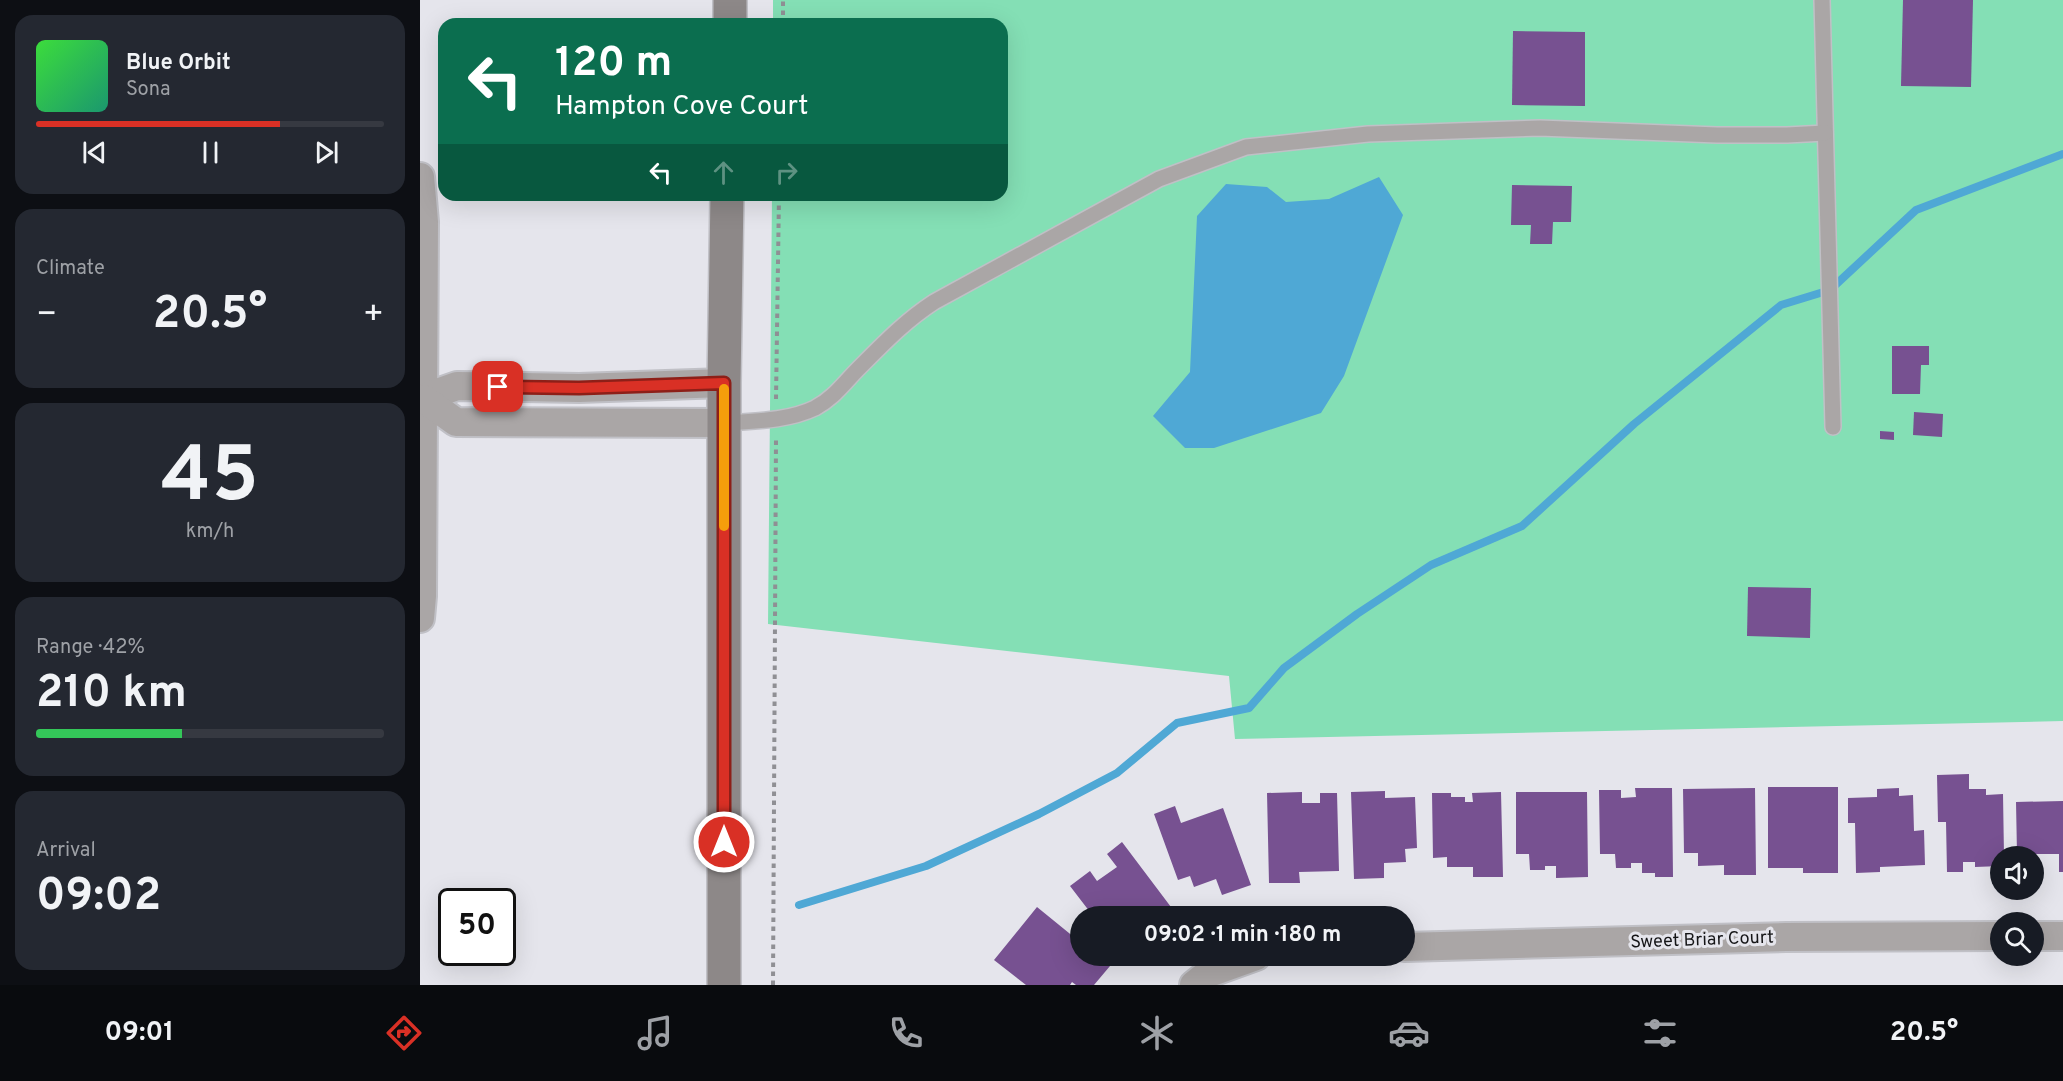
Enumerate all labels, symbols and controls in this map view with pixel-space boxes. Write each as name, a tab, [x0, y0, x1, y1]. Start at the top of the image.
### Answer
text: 120 m	[555, 38, 672, 91]
icon: left	[456, 42, 534, 120]
text: Blue Orbit	[126, 50, 231, 77]
text: Sona	[126, 77, 171, 103]
text: Hampton Cove Court	[555, 90, 809, 124]
icon: previous	[78, 136, 111, 169]
icon: pause	[194, 136, 227, 169]
icon: next	[310, 136, 343, 169]
icon: left	[644, 156, 677, 189]
icon: ahead	[707, 156, 740, 189]
icon: right	[770, 156, 803, 189]
text: Climate	[36, 256, 105, 282]
text: 20.5°	[153, 287, 267, 344]
text: −	[36, 295, 57, 337]
text: +	[363, 295, 384, 337]
pin	[472, 361, 523, 412]
icon: arrive	[481, 370, 514, 403]
text: 45	[161, 430, 259, 529]
text: km/h	[186, 519, 234, 545]
text: Range · 42%	[36, 635, 145, 661]
text: 210 km	[36, 666, 187, 723]
position arrow	[692, 810, 756, 874]
text: Arrival	[36, 838, 96, 864]
map controls	[1990, 846, 2044, 966]
button: sound	[1990, 846, 2044, 900]
text: 09:02	[36, 869, 161, 926]
speed limit sign: 50	[438, 888, 516, 966]
button: search	[1990, 912, 2044, 966]
text: 09:02 · 1 min · 180 m	[1144, 922, 1341, 949]
street label: Sweet Briar Court	[1630, 926, 1774, 955]
icon: directions	[383, 1012, 425, 1054]
icon: music	[634, 1012, 676, 1054]
icon: phone	[885, 1012, 927, 1054]
icon: climate	[1136, 1012, 1178, 1054]
icon: car	[1388, 1012, 1430, 1054]
icon: filters	[1639, 1012, 1681, 1054]
text: 09:01	[105, 1016, 174, 1050]
text: 20.5°	[1890, 1016, 1958, 1050]

